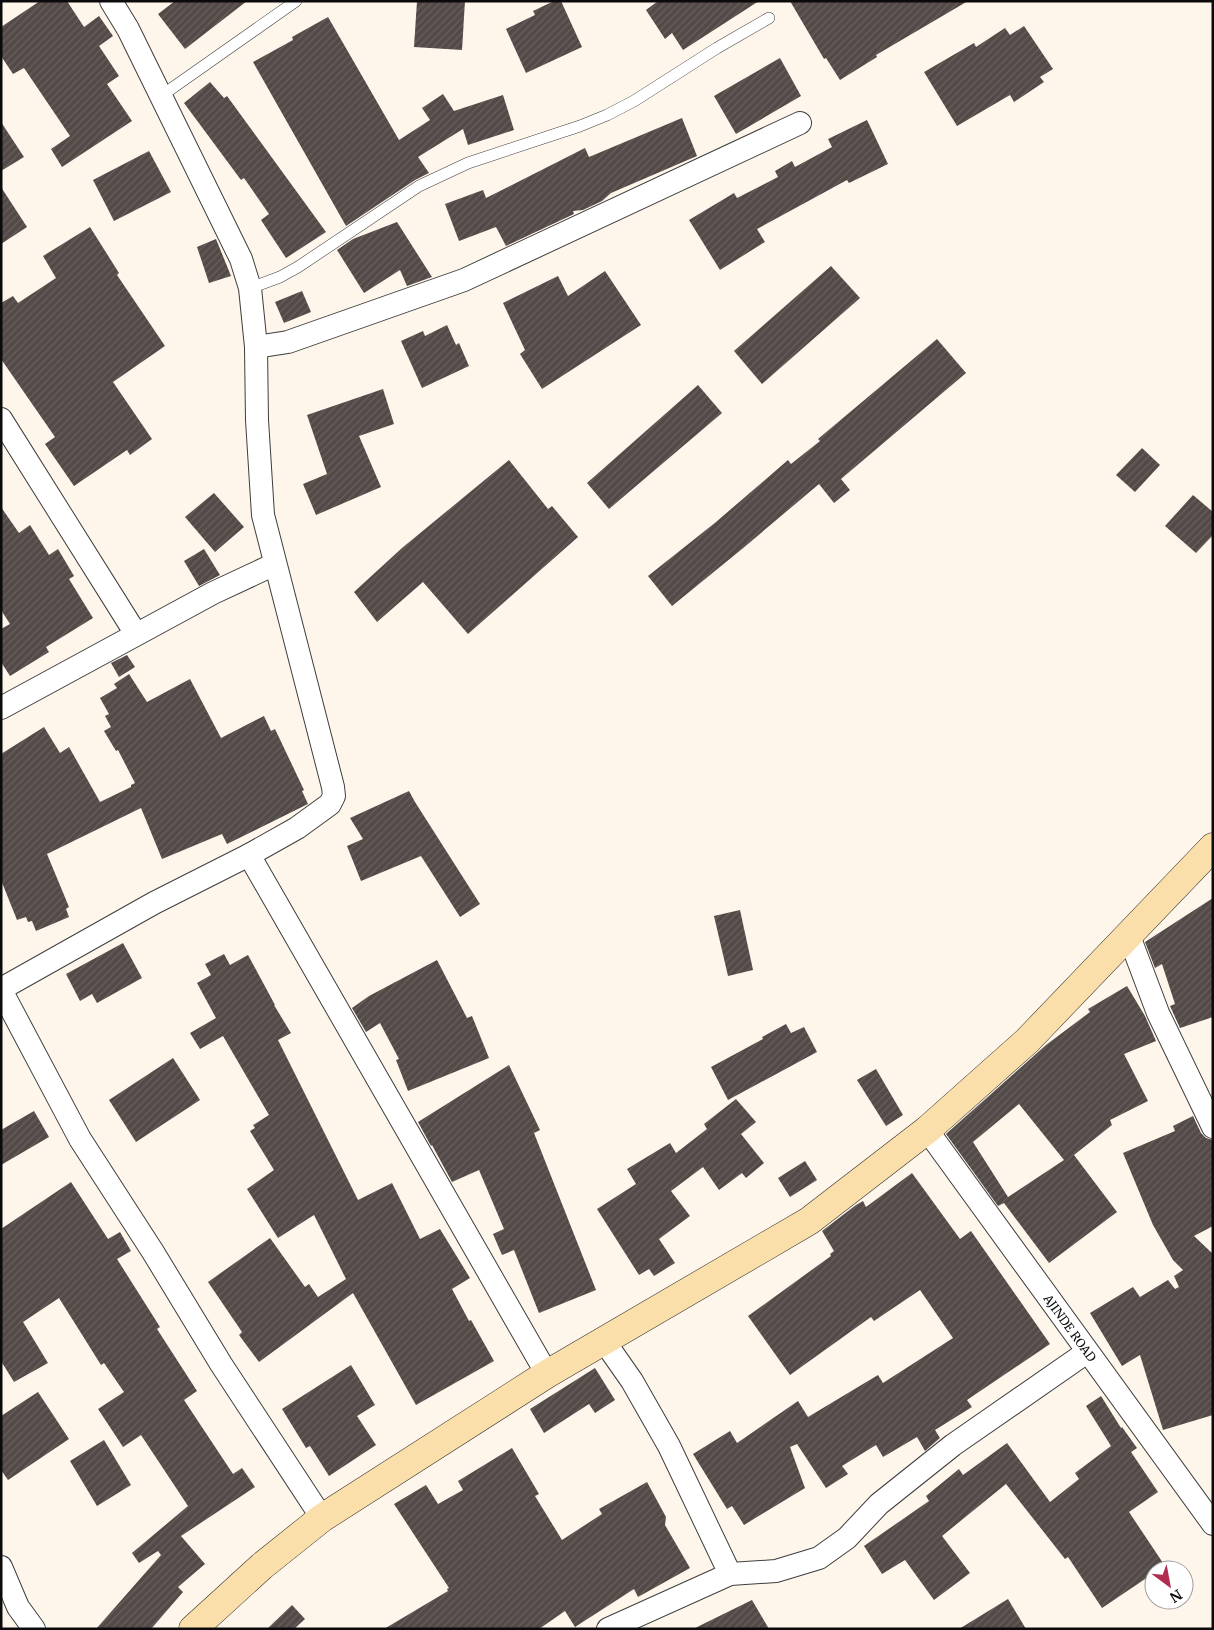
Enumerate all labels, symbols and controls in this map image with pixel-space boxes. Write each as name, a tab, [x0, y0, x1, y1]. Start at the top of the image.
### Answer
street label: AJINDE ROAD	[1040, 1291, 1099, 1365]
north arrow	[1144, 1560, 1194, 1610]
text: N	[1166, 1585, 1185, 1607]

